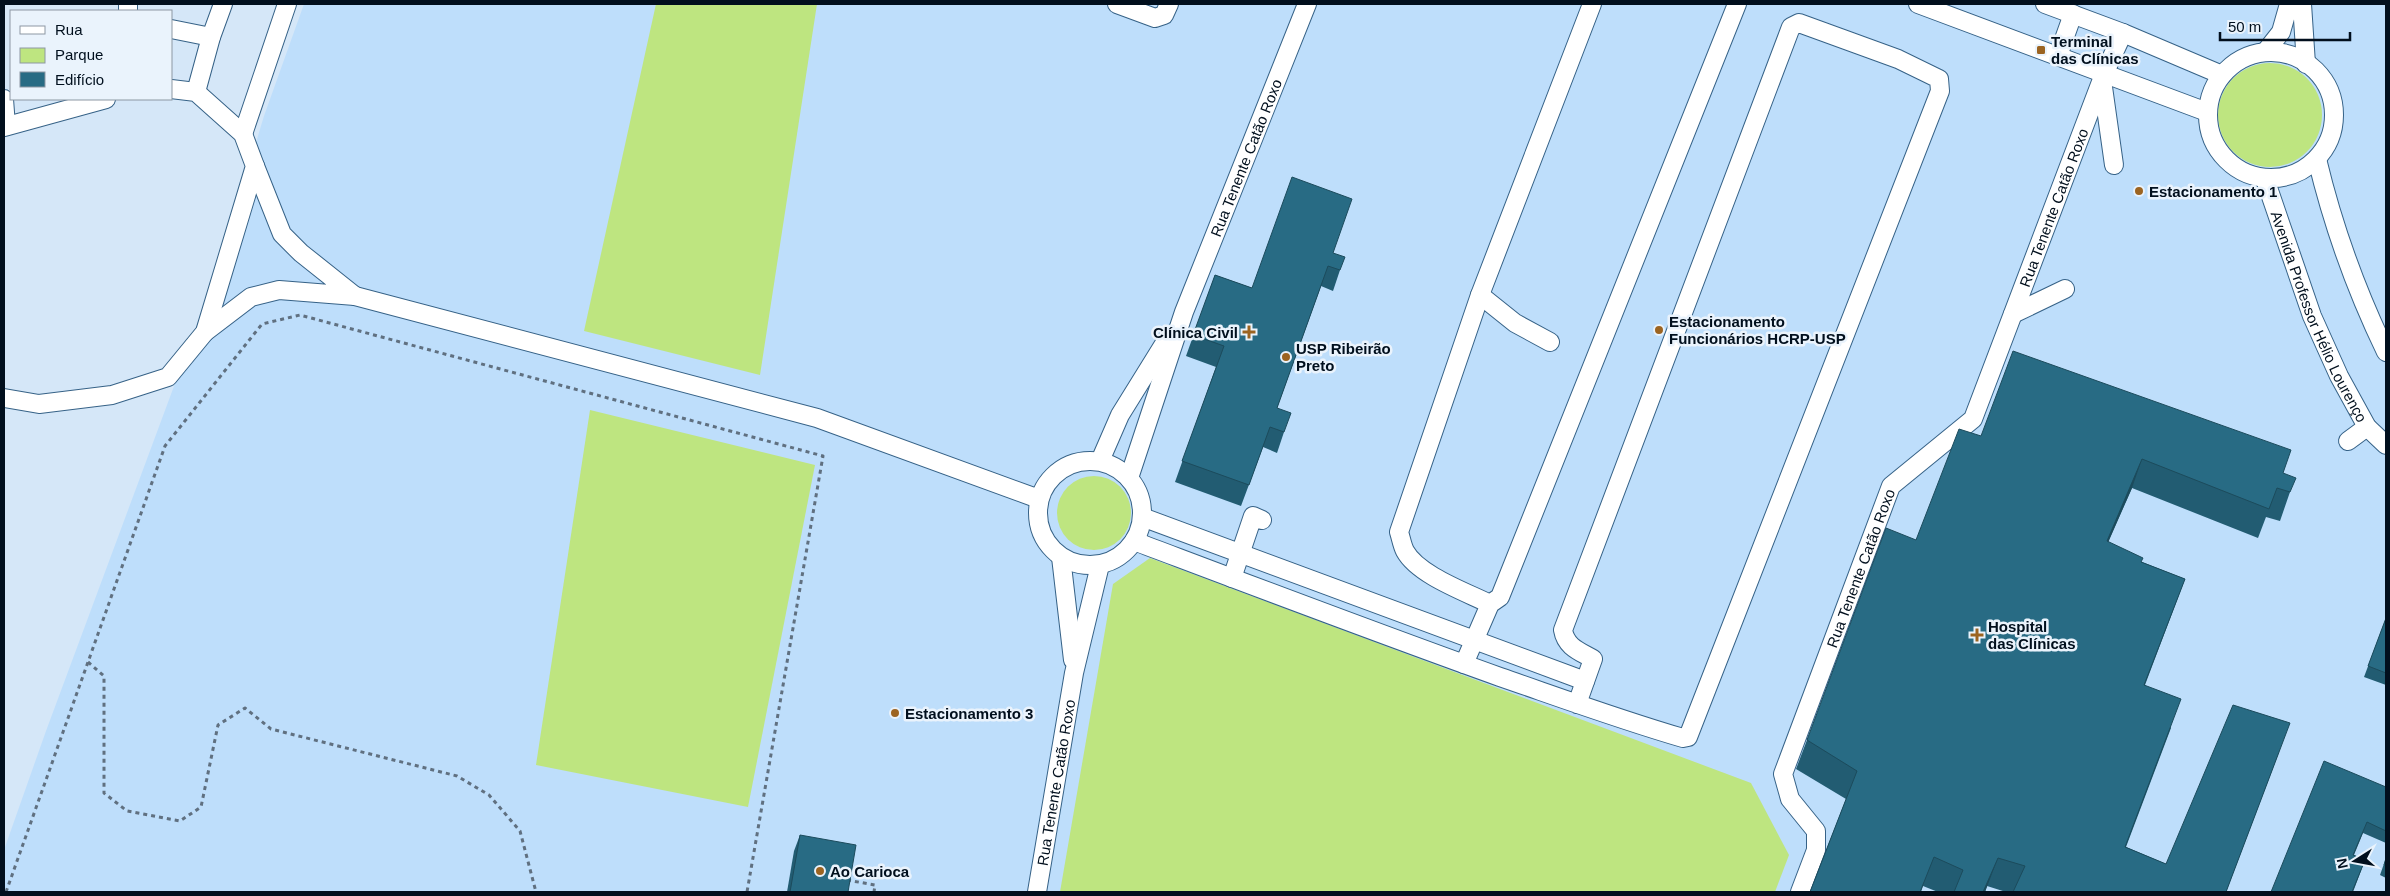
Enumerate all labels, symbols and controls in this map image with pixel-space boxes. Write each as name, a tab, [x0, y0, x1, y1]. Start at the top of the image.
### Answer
legend	[10, 10, 172, 100]
scale bar	[2220, 10, 2350, 42]
text: 50 m	[2228, 18, 2261, 35]
text: Rua	[55, 21, 83, 38]
place label: Terminal das Clínicas	[2051, 33, 2139, 67]
marker: Terminal das Clínicas	[2035, 44, 2047, 56]
text: Parque	[55, 46, 103, 63]
text: Edifício	[55, 71, 104, 88]
street label: Rua Tenente Catão Roxo	[1207, 76, 1285, 239]
street label: Rua Tenente Catão Roxo	[2016, 126, 2091, 289]
place label: Estacionamento 1	[2149, 183, 2277, 200]
marker: Estacionamento 1	[2133, 185, 2145, 197]
street label: Avenida Professor Hélio Lourenço	[2268, 209, 2371, 425]
place label: Estacionamento Funcionários HCRP-USP	[1669, 313, 1846, 347]
place label: Clínica Civil	[1153, 324, 1238, 341]
marker: Estacionamento Funcionários HCRP-USP	[1653, 324, 1665, 336]
marker: Clínica Civil	[1242, 325, 1256, 339]
place label: USP Ribeirão Preto	[1296, 340, 1391, 374]
marker: USP Ribeirão Preto	[1280, 351, 1292, 363]
street label: Rua Tenente Catão Roxo	[1823, 486, 1898, 650]
place label: Hospital das Clínicas	[1988, 618, 2076, 652]
marker: Hospital das Clínicas	[1970, 628, 1984, 642]
street label: Rua Tenente Catão Roxo	[1033, 698, 1078, 867]
place label: Estacionamento 3	[905, 705, 1033, 722]
marker: Estacionamento 3	[889, 707, 901, 719]
north arrow	[2330, 836, 2380, 886]
text: N	[2333, 857, 2351, 870]
place label: Ao Carioca	[830, 863, 910, 880]
marker: Ao Carioca	[814, 865, 826, 877]

